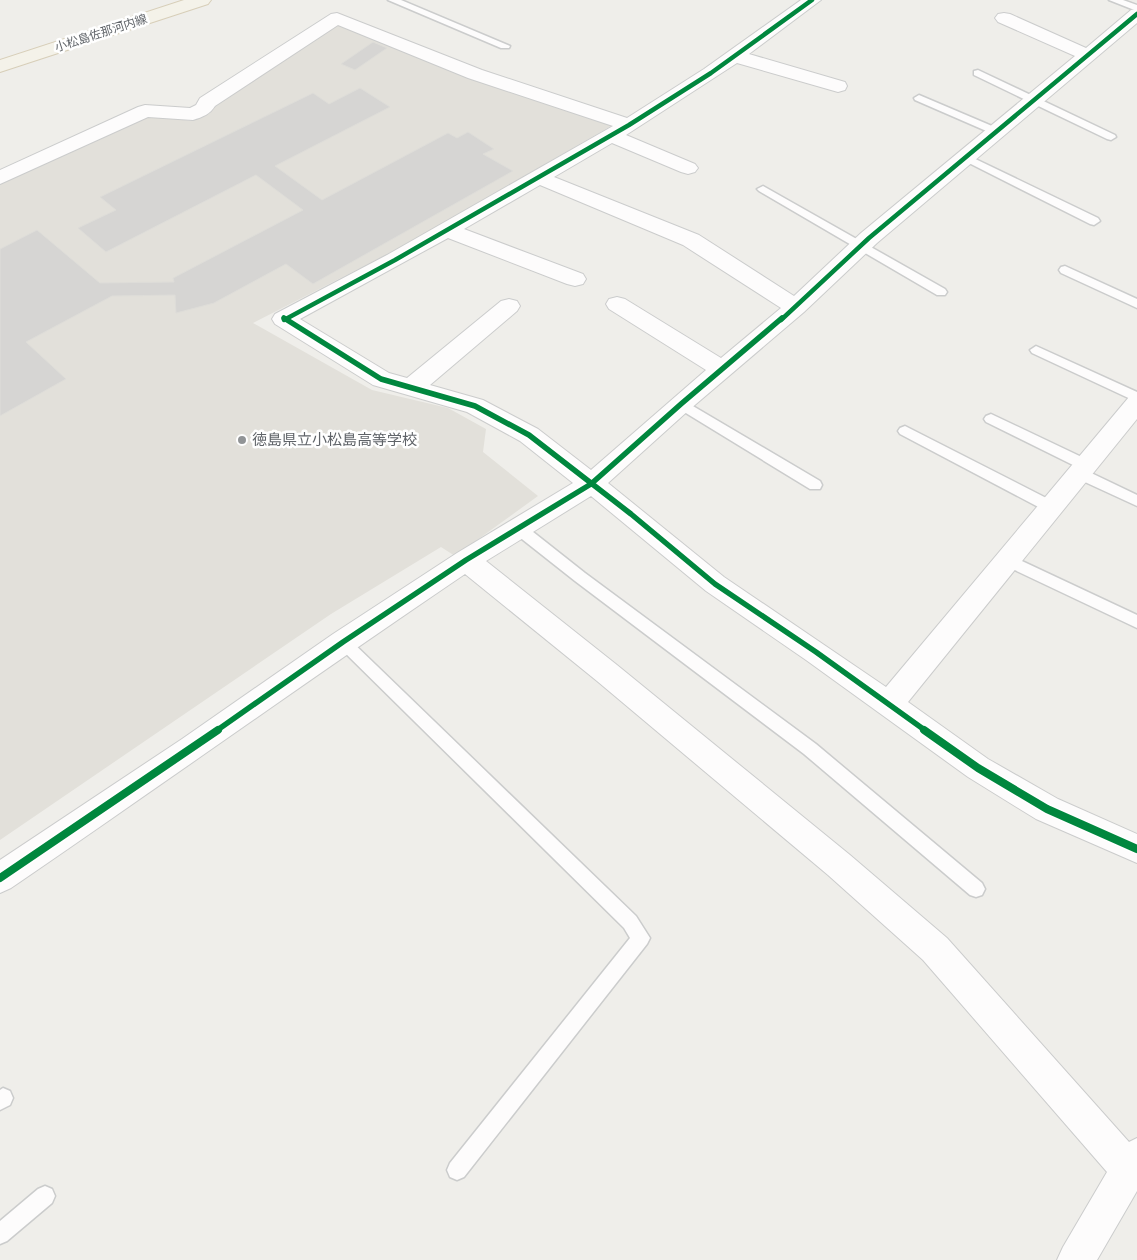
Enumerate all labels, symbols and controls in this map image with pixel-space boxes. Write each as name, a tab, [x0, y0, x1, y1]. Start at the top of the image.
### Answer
street label: 小松島佐那河内線	[53, 11, 149, 55]
place label: 徳島県立小松島高等学校	[252, 430, 417, 449]
marker: 徳島県立小松島高等学校	[236, 434, 248, 446]

